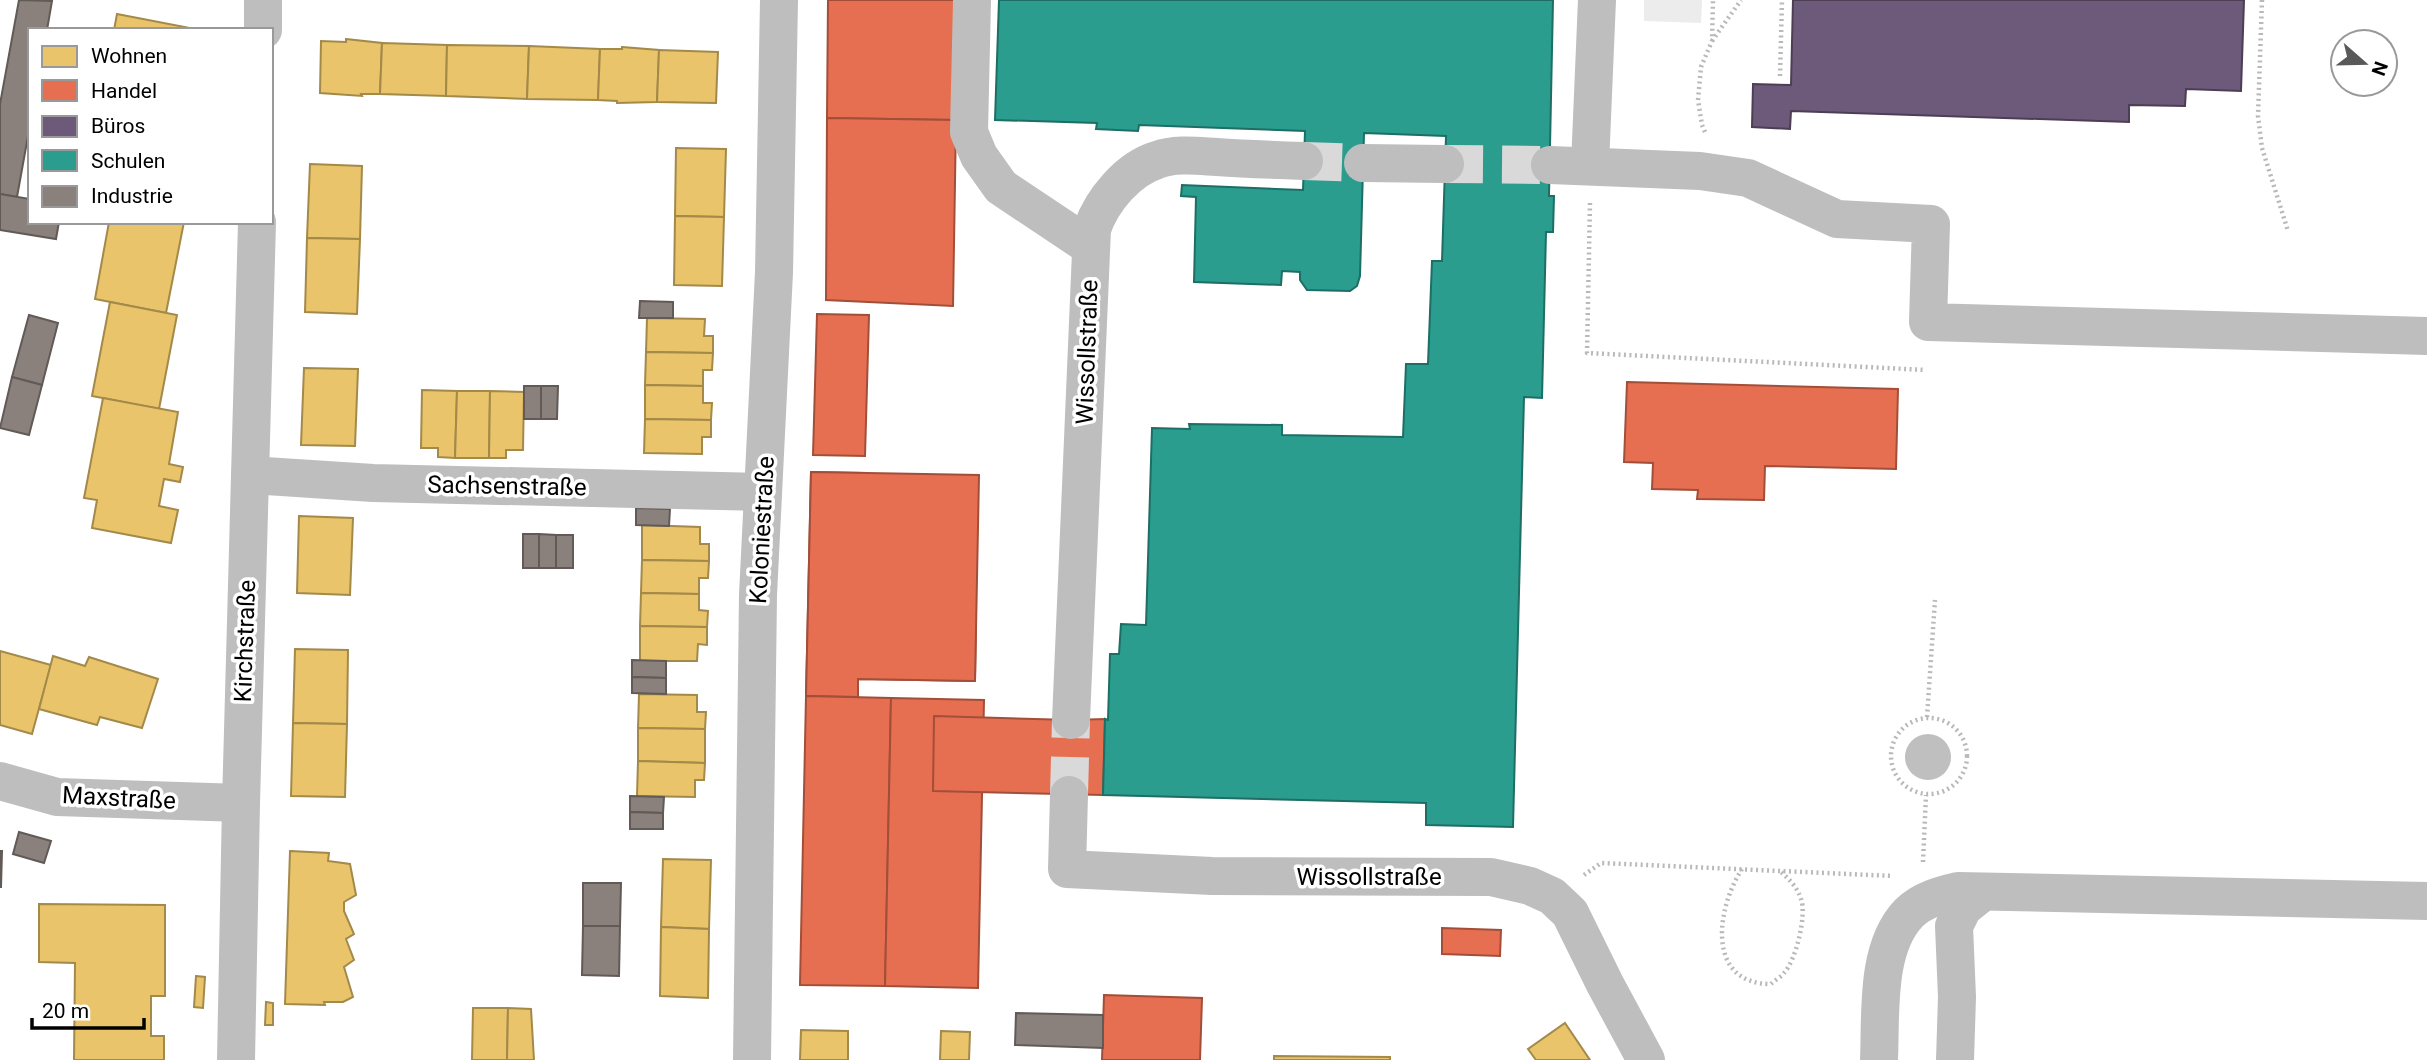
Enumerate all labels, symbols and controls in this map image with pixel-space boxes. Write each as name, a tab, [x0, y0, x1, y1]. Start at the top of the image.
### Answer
legend	[28, 28, 273, 224]
north arrow	[2329, 28, 2399, 98]
text: Wohnen	[91, 44, 167, 68]
text: N	[2366, 58, 2393, 79]
text: Handel	[91, 79, 157, 103]
text: Büros	[91, 114, 145, 138]
text: Schulen	[91, 149, 165, 173]
text: Industrie	[91, 184, 173, 208]
street label: Wissollstraße	[1070, 279, 1104, 425]
street label: Koloniestraße	[744, 456, 780, 604]
street label: Sachsenstraße	[427, 471, 587, 501]
street label: Kirchstraße	[229, 579, 261, 703]
street label: Maxstraße	[61, 781, 177, 815]
street label: Wissollstraße	[1296, 863, 1442, 891]
scale bar	[32, 986, 144, 1030]
text: 20 m	[42, 999, 89, 1023]

